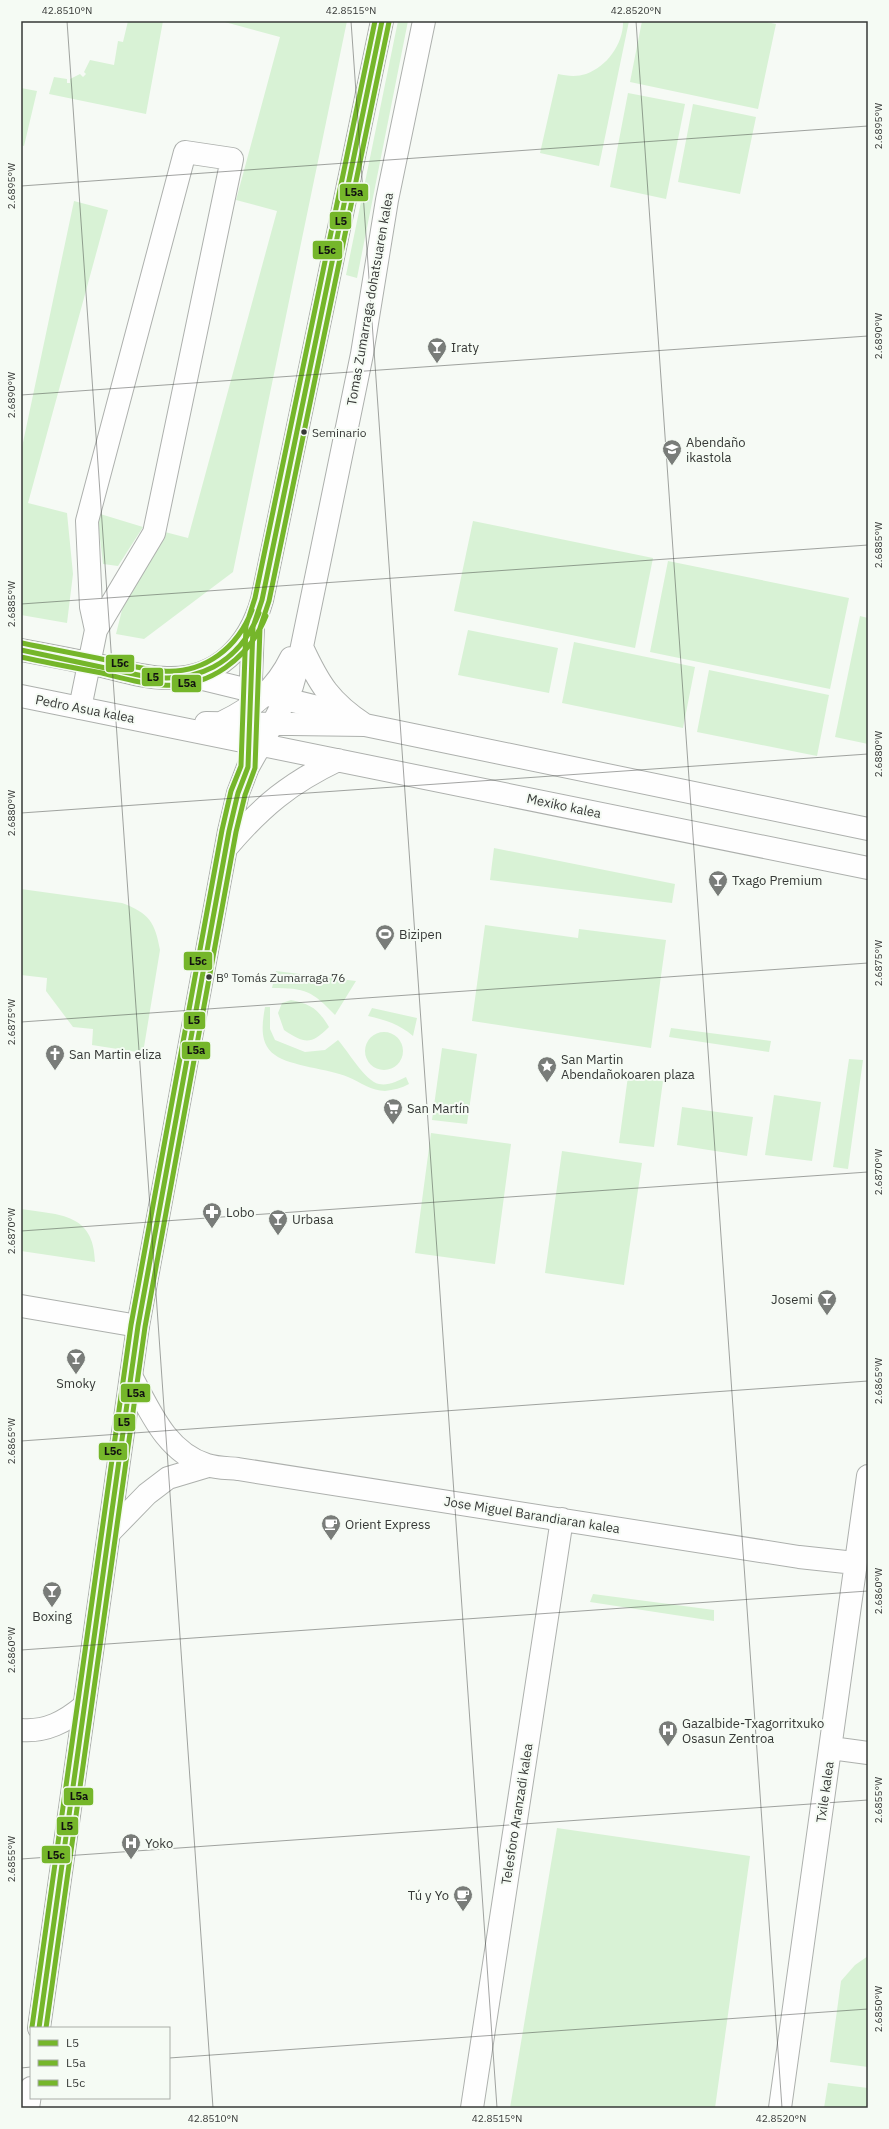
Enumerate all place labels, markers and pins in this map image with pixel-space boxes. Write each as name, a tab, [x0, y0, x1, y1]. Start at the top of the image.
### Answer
bar icon: Iraty	[426, 336, 448, 364]
place label: Iraty	[451, 339, 479, 356]
place label: Seminario	[312, 425, 367, 440]
marker: Seminario	[299, 427, 309, 437]
place label: Abendaño ikastola	[686, 434, 746, 466]
school or university icon: Abendaño ikastola	[661, 438, 683, 466]
bar icon: Txago Premium	[707, 869, 729, 897]
place label: Txago Premium	[732, 872, 822, 889]
sports icon: Bizipen	[374, 923, 396, 951]
place label: Bizipen	[399, 926, 442, 943]
place label: Bº Tomás Zumarraga 76	[216, 970, 346, 985]
marker: Bº Tomás Zumarraga 76	[204, 972, 214, 982]
church icon: San Martin eliza	[44, 1043, 66, 1071]
place label: San Martin eliza	[69, 1046, 161, 1063]
place label: San Martin Abendañokoaren plaza	[561, 1051, 695, 1083]
place icon: San Martin Abendañokoaren plaza	[536, 1055, 558, 1083]
supermarket icon: San Martín	[382, 1097, 404, 1125]
place label: San Martín	[407, 1100, 469, 1117]
pharmacy icon: Lobo	[201, 1201, 223, 1229]
place label: Lobo	[226, 1204, 254, 1221]
bar icon: Urbasa	[267, 1208, 289, 1236]
place label: Urbasa	[292, 1211, 333, 1228]
bar icon: Josemi	[816, 1288, 838, 1316]
place label: Josemi	[771, 1291, 813, 1308]
bar icon: Smoky	[65, 1347, 87, 1375]
place label: Smoky	[56, 1375, 96, 1392]
cafe icon: Orient Express	[320, 1513, 342, 1541]
place label: Orient Express	[345, 1516, 431, 1533]
bar icon: Boxing	[41, 1580, 63, 1608]
place label: Boxing	[32, 1608, 72, 1625]
place label: Gazalbide-Txagorritxuko Osasun Zentroa	[682, 1715, 824, 1747]
hospital icon: Gazalbide-Txagorritxuko Osasun Zentroa	[657, 1719, 679, 1747]
hospital icon: Yoko	[120, 1832, 142, 1860]
place label: Yoko	[145, 1835, 173, 1852]
cafe icon: Tú y Yo	[452, 1884, 474, 1912]
place label: Tú y Yo	[408, 1887, 449, 1904]

